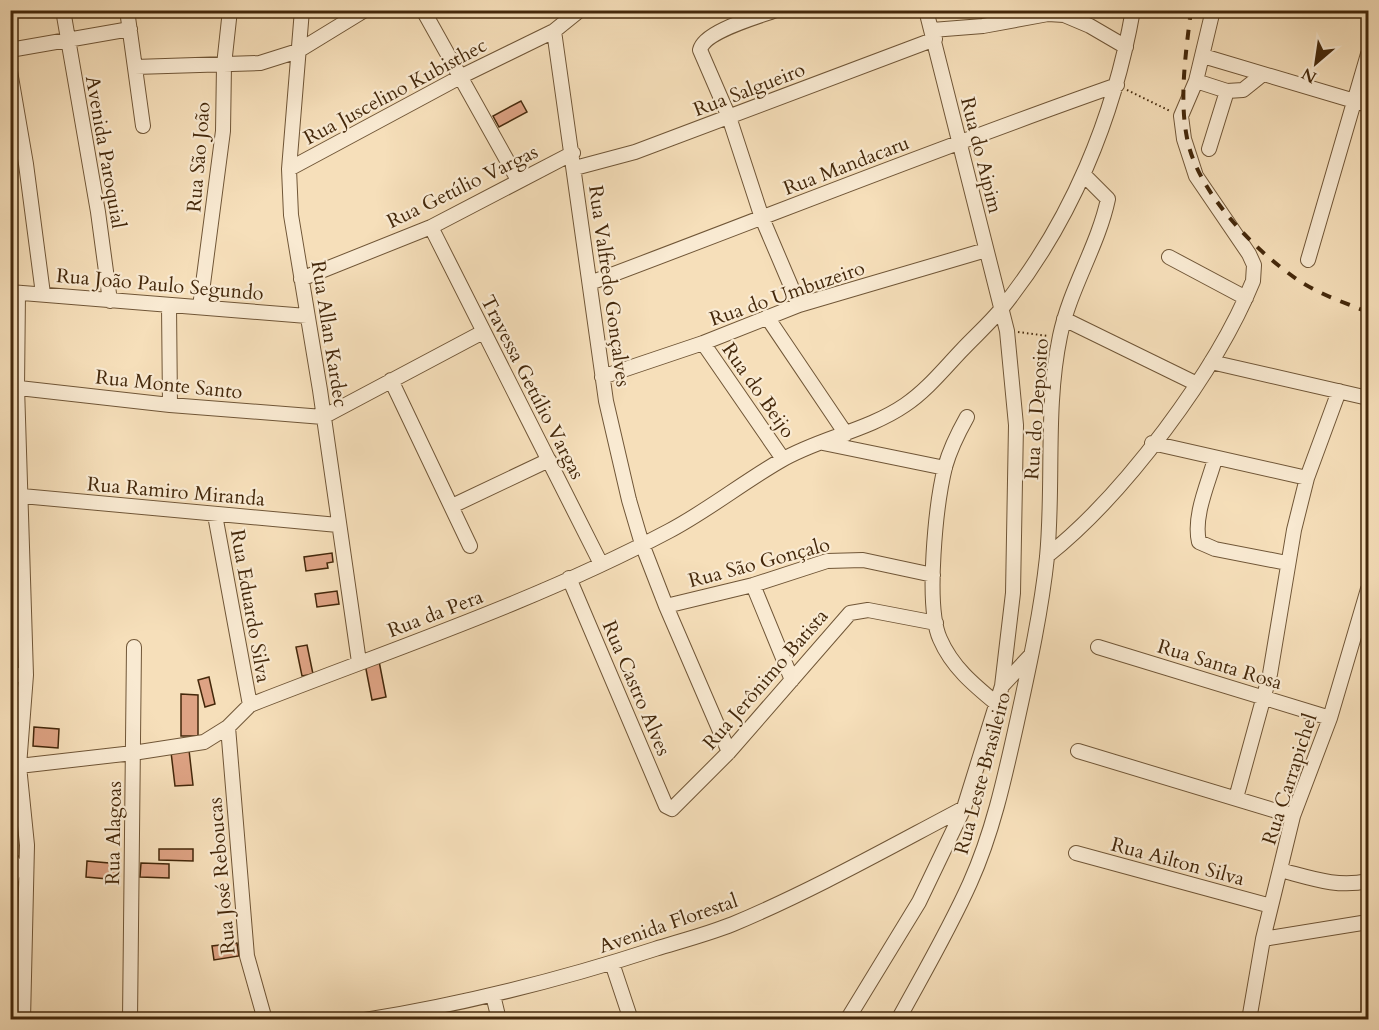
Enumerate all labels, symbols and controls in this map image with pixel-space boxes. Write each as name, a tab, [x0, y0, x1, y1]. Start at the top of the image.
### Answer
street label: Rua Juscelino Kubisthec	[299, 32, 492, 151]
north arrow	[1286, 33, 1346, 93]
street label: Rua Salgueiro	[689, 56, 809, 123]
text: N	[1298, 62, 1321, 88]
street label: Avenida Paroquial	[79, 74, 132, 231]
street label: Rua do Aipim	[954, 94, 1009, 216]
street label: Rua São João	[180, 100, 217, 213]
street label: Rua Mandacaru	[779, 129, 913, 202]
street label: Rua Getúlio Vargas	[382, 138, 542, 235]
street label: Rua Valfredo Gonçalves	[582, 184, 637, 389]
street label: Rua do Umbuzeiro	[706, 254, 868, 333]
street label: Rua Allan Kardec	[305, 259, 354, 409]
street label: Rua João Paulo Segundo	[55, 262, 265, 307]
street label: Travessa Getúlio Vargas	[474, 290, 591, 484]
street label: Rua do Beijo	[716, 337, 801, 443]
street label: Rua do Deposito	[1018, 337, 1055, 481]
street label: Rua Monte Santo	[94, 363, 244, 406]
street label: Rua Ramiro Miranda	[86, 470, 266, 513]
street label: Rua Eduardo Silva	[224, 527, 277, 685]
street label: Rua São Gonçalo	[685, 531, 833, 594]
street label: Rua da Pera	[383, 583, 487, 644]
street label: Rua Jerônimo Batista	[697, 603, 834, 756]
street label: Rua Castro Alves	[596, 616, 677, 760]
street label: Rua Santa Rosa	[1154, 633, 1286, 696]
street label: Rua Leste Brasileiro	[948, 689, 1017, 857]
street label: Rua Carrapichel	[1256, 710, 1323, 848]
street label: Rua Alagoas	[99, 781, 128, 885]
street label: Rua José Reboucas	[201, 796, 242, 956]
street label: Rua Ailton Silva	[1108, 831, 1248, 892]
street label: Avenida Florestal	[595, 887, 741, 960]

